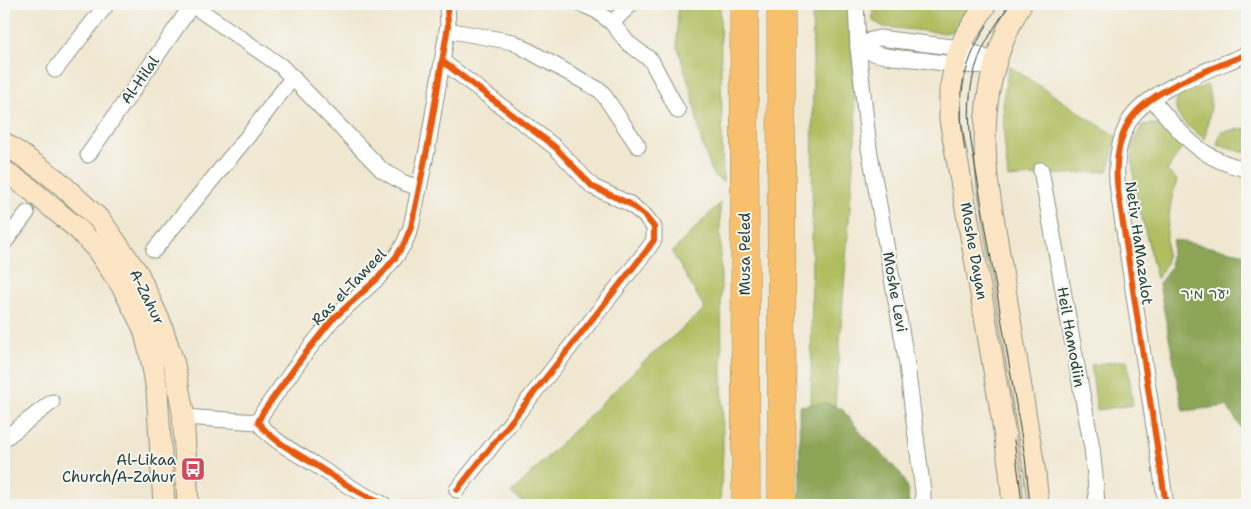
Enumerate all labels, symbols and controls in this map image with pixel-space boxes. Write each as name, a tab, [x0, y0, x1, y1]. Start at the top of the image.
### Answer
street label: Al-Hilal	[116, 52, 164, 108]
street label: Netiv HaMazalot	[1120, 180, 1158, 306]
street label: Moshe Dayan	[956, 201, 992, 301]
street label: Musa Peled	[735, 212, 755, 296]
street label: Ras el-Taweel	[307, 244, 391, 330]
street label: Moshe Levi	[878, 250, 912, 334]
street label: A-Zahur	[125, 266, 169, 328]
park label: יער מיר	[1181, 284, 1229, 304]
street label: Heil Hamodiin	[1052, 285, 1090, 389]
place label: Al-Likaa Church/A-Zahur	[62, 450, 177, 487]
bus stop icon: Al-Likaa Church/A-Zahur	[180, 456, 206, 482]

